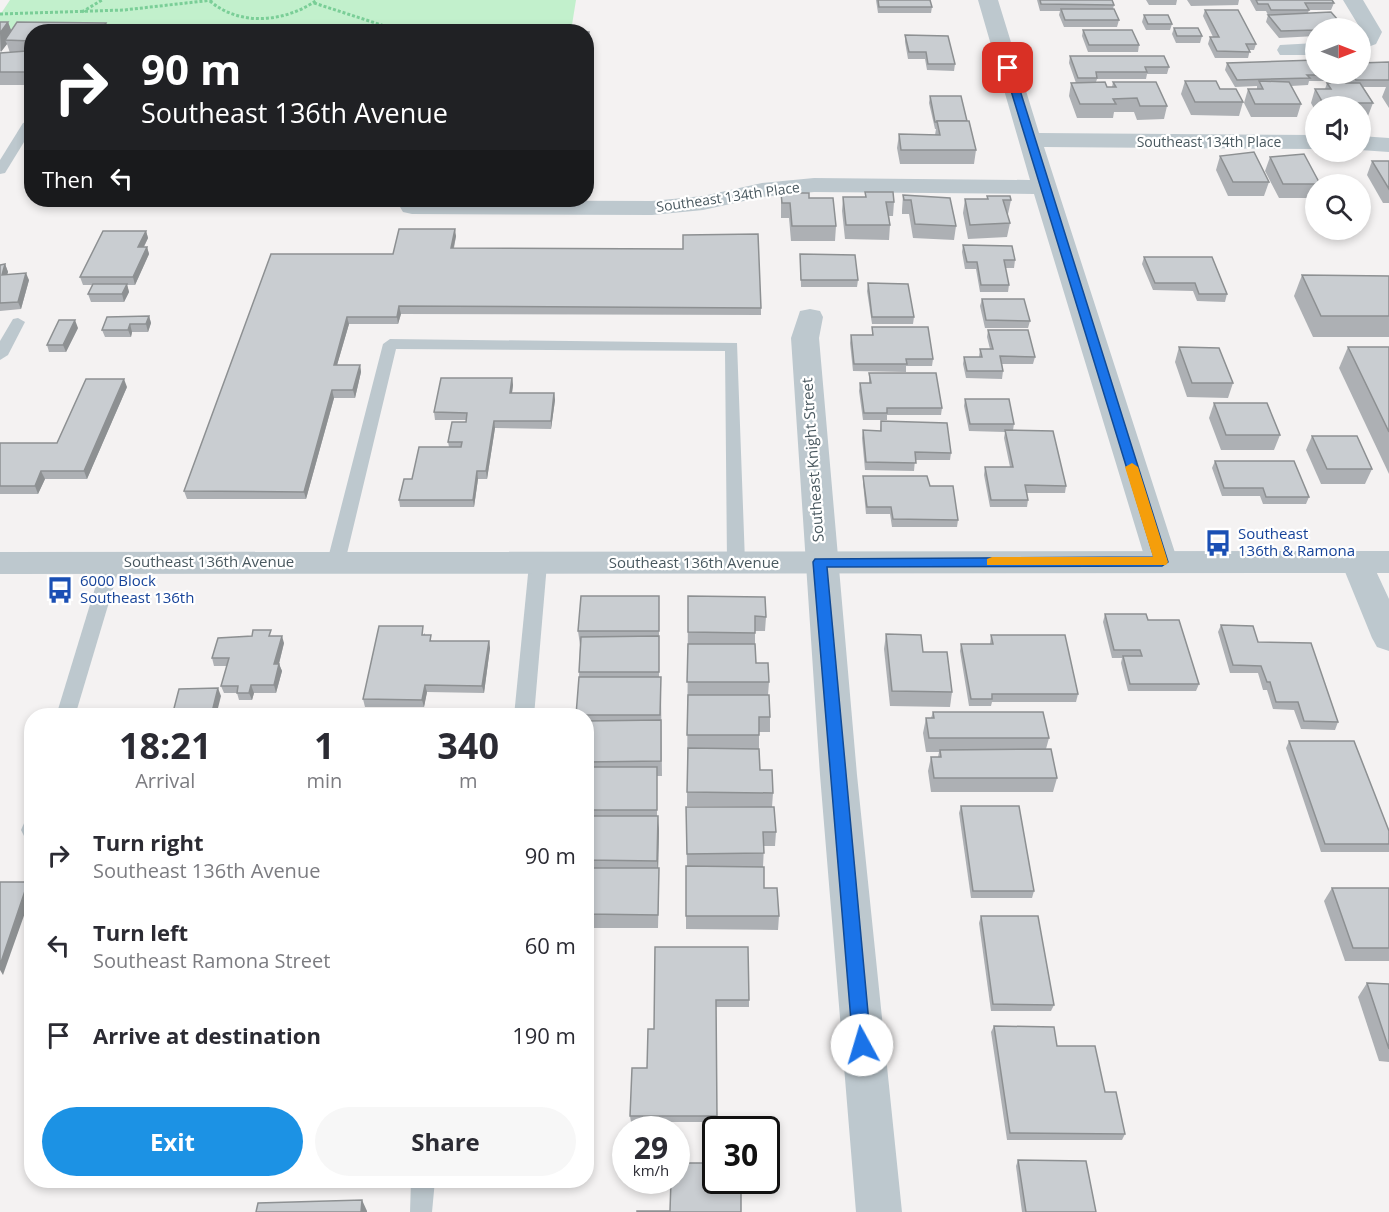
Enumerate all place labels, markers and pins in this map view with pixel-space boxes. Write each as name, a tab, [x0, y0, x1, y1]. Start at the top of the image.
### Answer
pin	[982, 42, 1033, 93]
place label: Southeast 136th & Ramona	[1238, 523, 1355, 560]
bus stop icon: Southeast 136th & Ramona	[1203, 528, 1233, 558]
place label: 6000 Block Southeast 136th	[80, 570, 194, 607]
bus stop icon: 6000 Block Southeast 136th	[45, 575, 75, 605]

